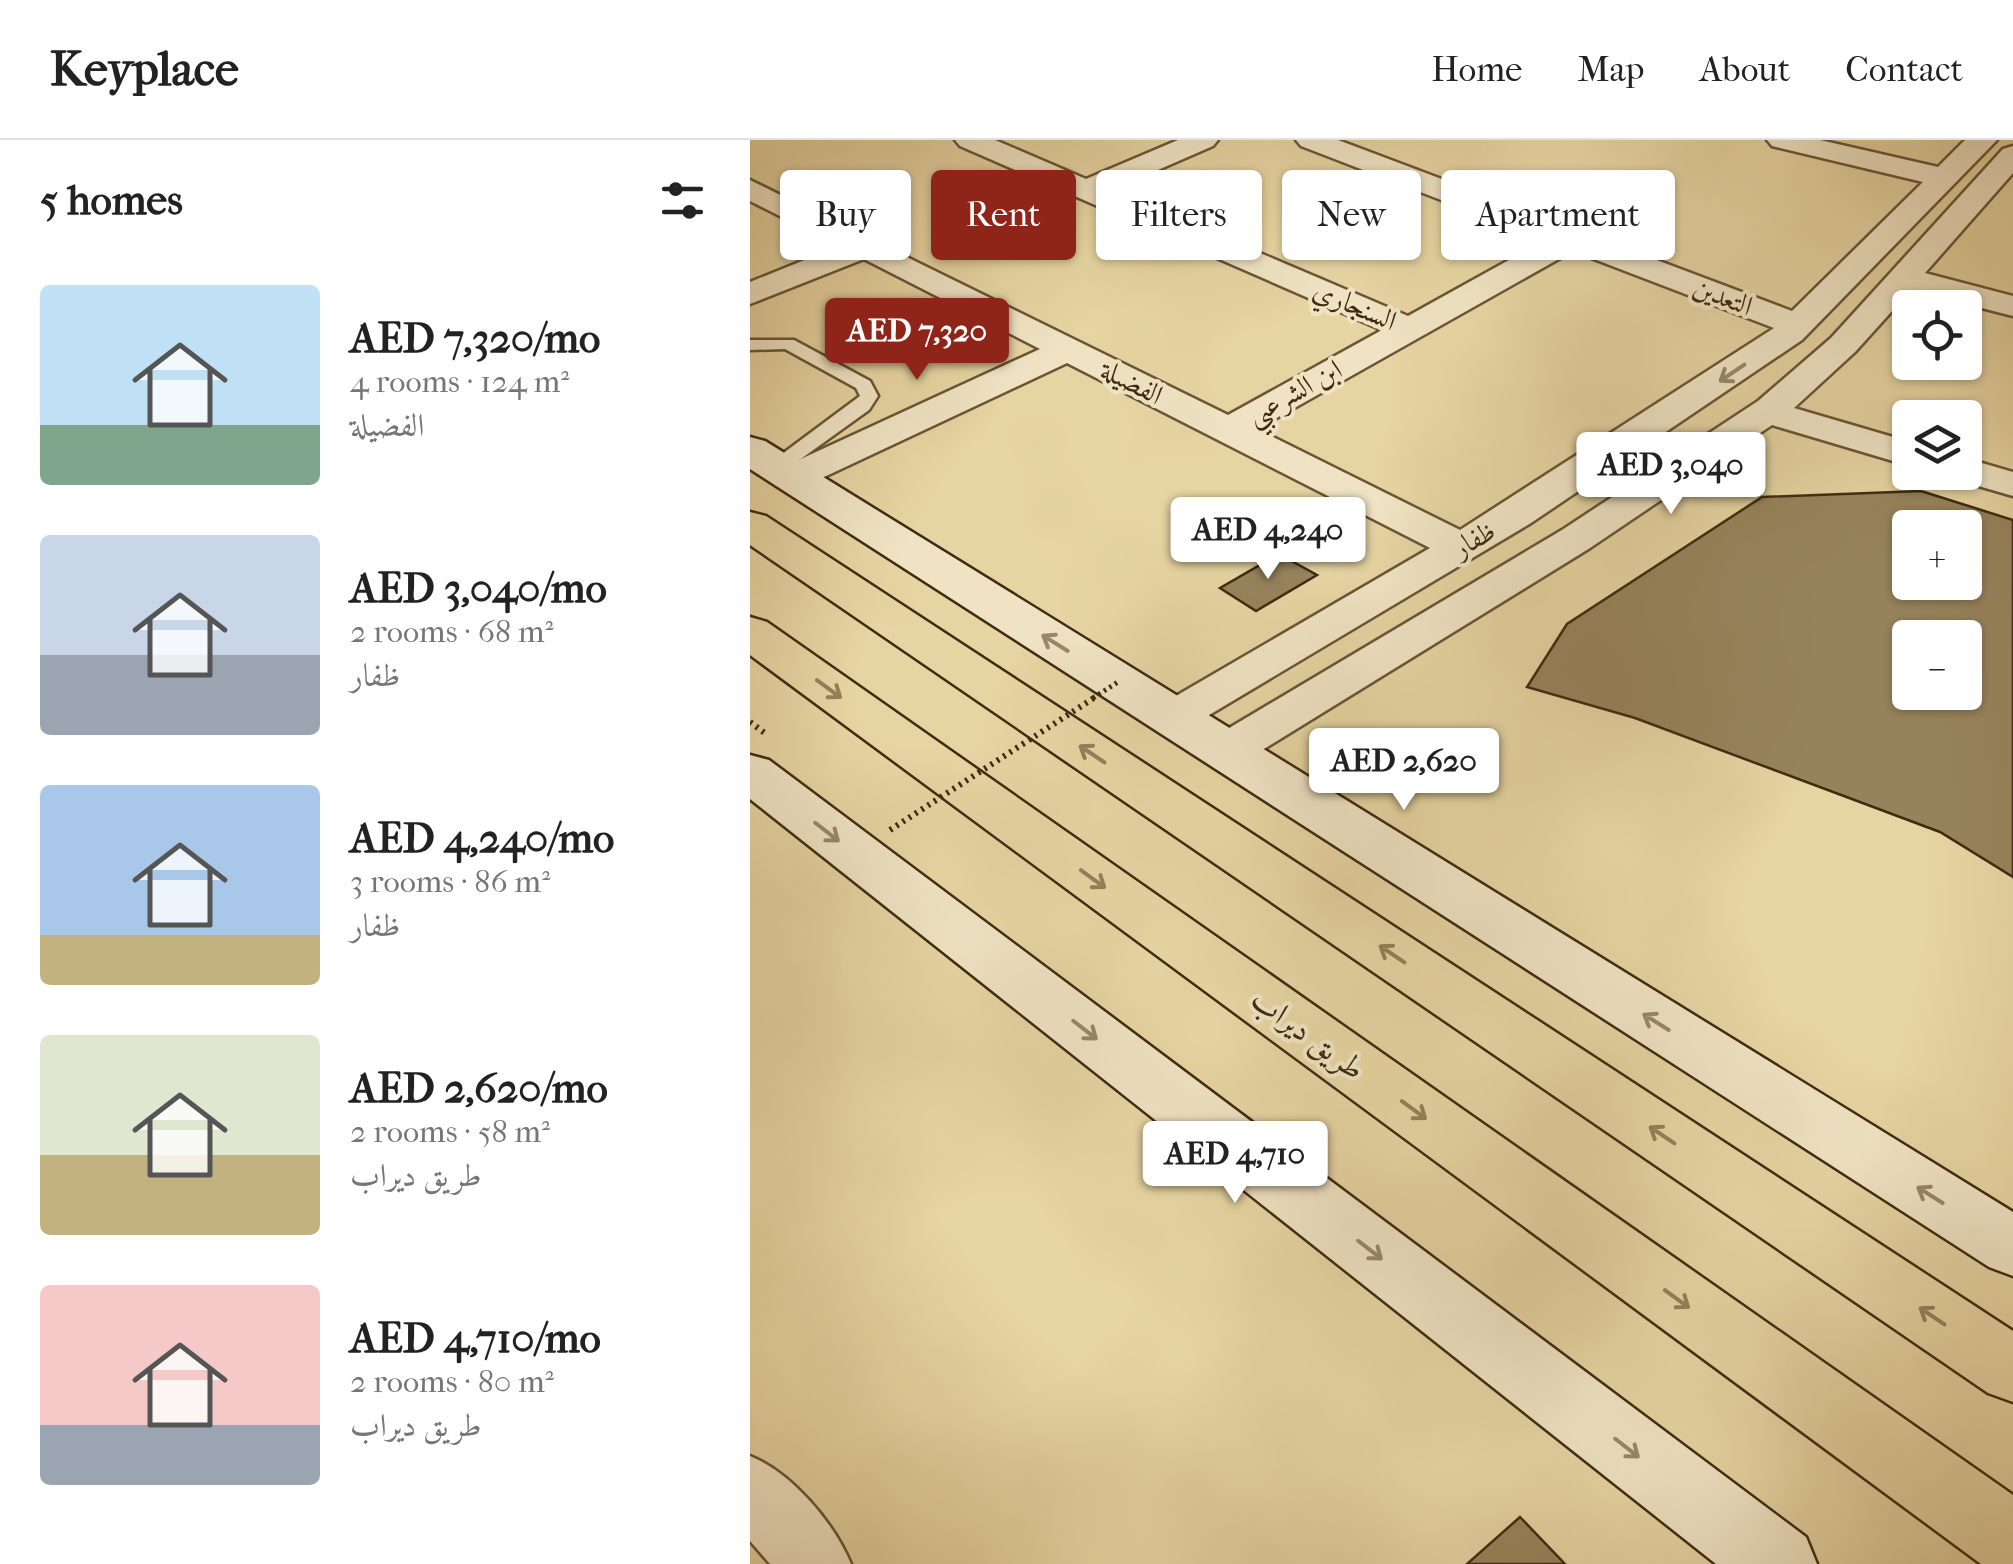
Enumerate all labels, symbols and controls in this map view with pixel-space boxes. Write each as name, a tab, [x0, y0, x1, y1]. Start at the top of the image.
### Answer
text: Keyplace	[50, 41, 239, 97]
text: Home	[1431, 49, 1522, 90]
text: Map	[1577, 49, 1645, 90]
text: About	[1700, 49, 1790, 90]
text: Contact	[1845, 49, 1963, 90]
chip: Buy	[780, 170, 911, 260]
chip: Rent	[931, 170, 1076, 260]
chip: Filters	[1096, 170, 1262, 260]
chip: New	[1282, 170, 1421, 260]
chip: Apartment	[1441, 170, 1675, 260]
icon: filters	[655, 173, 710, 228]
text: 5 homes	[40, 176, 183, 225]
street label: التعدين	[1689, 270, 1757, 322]
street label: السنجاري	[1306, 273, 1402, 343]
map controls	[1892, 290, 1982, 710]
button: locate	[1892, 290, 1982, 380]
pin: AED 7,320	[803, 298, 1031, 383]
text: AED 7,320	[847, 312, 987, 349]
text: AED 7,320/mo	[350, 314, 600, 363]
icon: home	[120, 325, 240, 445]
street label: الفضيلة	[1094, 352, 1169, 411]
street label: ابن الشرعبي	[1241, 352, 1352, 440]
one-way arrow	[1719, 362, 1747, 383]
text: 4 rooms · 124 m²	[350, 363, 569, 400]
button: layers	[1892, 400, 1982, 490]
text: الفضيلة	[350, 407, 424, 444]
pin: AED 3,040	[1557, 432, 1785, 517]
text: AED 3,040	[1598, 446, 1744, 483]
pin: AED 4,240	[1154, 497, 1382, 582]
button: +	[1892, 510, 1982, 600]
text: AED 4,240	[1193, 511, 1343, 548]
street label: ظفار	[1444, 514, 1501, 566]
text: AED 3,040/mo	[350, 564, 607, 613]
icon: home	[120, 575, 240, 695]
text: 2 rooms · 68 m²	[350, 613, 554, 650]
button: −	[1892, 620, 1982, 710]
one-way arrow	[1041, 632, 1070, 653]
text: ظفار	[350, 657, 400, 694]
one-way arrow	[815, 678, 842, 699]
pin: AED 2,620	[1290, 728, 1518, 813]
text: AED 2,620	[1331, 742, 1477, 779]
one-way arrow	[1079, 744, 1107, 765]
text: AED 4,240/mo	[350, 814, 614, 863]
one-way arrow	[813, 821, 840, 842]
icon: home	[120, 825, 240, 945]
text: 3 rooms · 86 m²	[350, 863, 550, 900]
one-way arrow	[1079, 868, 1106, 889]
text: ظفار	[350, 907, 400, 944]
one-way arrow	[1378, 944, 1406, 965]
street label: طريق ديراب	[1243, 980, 1372, 1089]
one-way arrow	[1642, 1011, 1670, 1032]
one-way arrow	[1071, 1020, 1098, 1041]
text: AED 2,620/mo	[350, 1064, 608, 1113]
icon: home	[120, 1075, 240, 1195]
one-way arrow	[1399, 1099, 1427, 1120]
text: 2 rooms · 58 m²	[350, 1113, 550, 1150]
pin: AED 4,710	[1121, 1121, 1349, 1206]
one-way arrow	[1648, 1125, 1676, 1146]
text: AED 4,710	[1165, 1135, 1305, 1172]
text: طريق ديراب	[350, 1157, 482, 1194]
one-way arrow	[1917, 1185, 1945, 1205]
one-way arrow	[1356, 1239, 1383, 1260]
one-way arrow	[1663, 1289, 1691, 1310]
one-way arrow	[1918, 1305, 1947, 1326]
text: AED 4,710/mo	[350, 1314, 601, 1363]
icon: home	[120, 1325, 240, 1445]
text: 2 rooms · 80 m²	[350, 1363, 554, 1400]
text: طريق ديراب	[350, 1407, 482, 1444]
one-way arrow	[1614, 1437, 1640, 1459]

